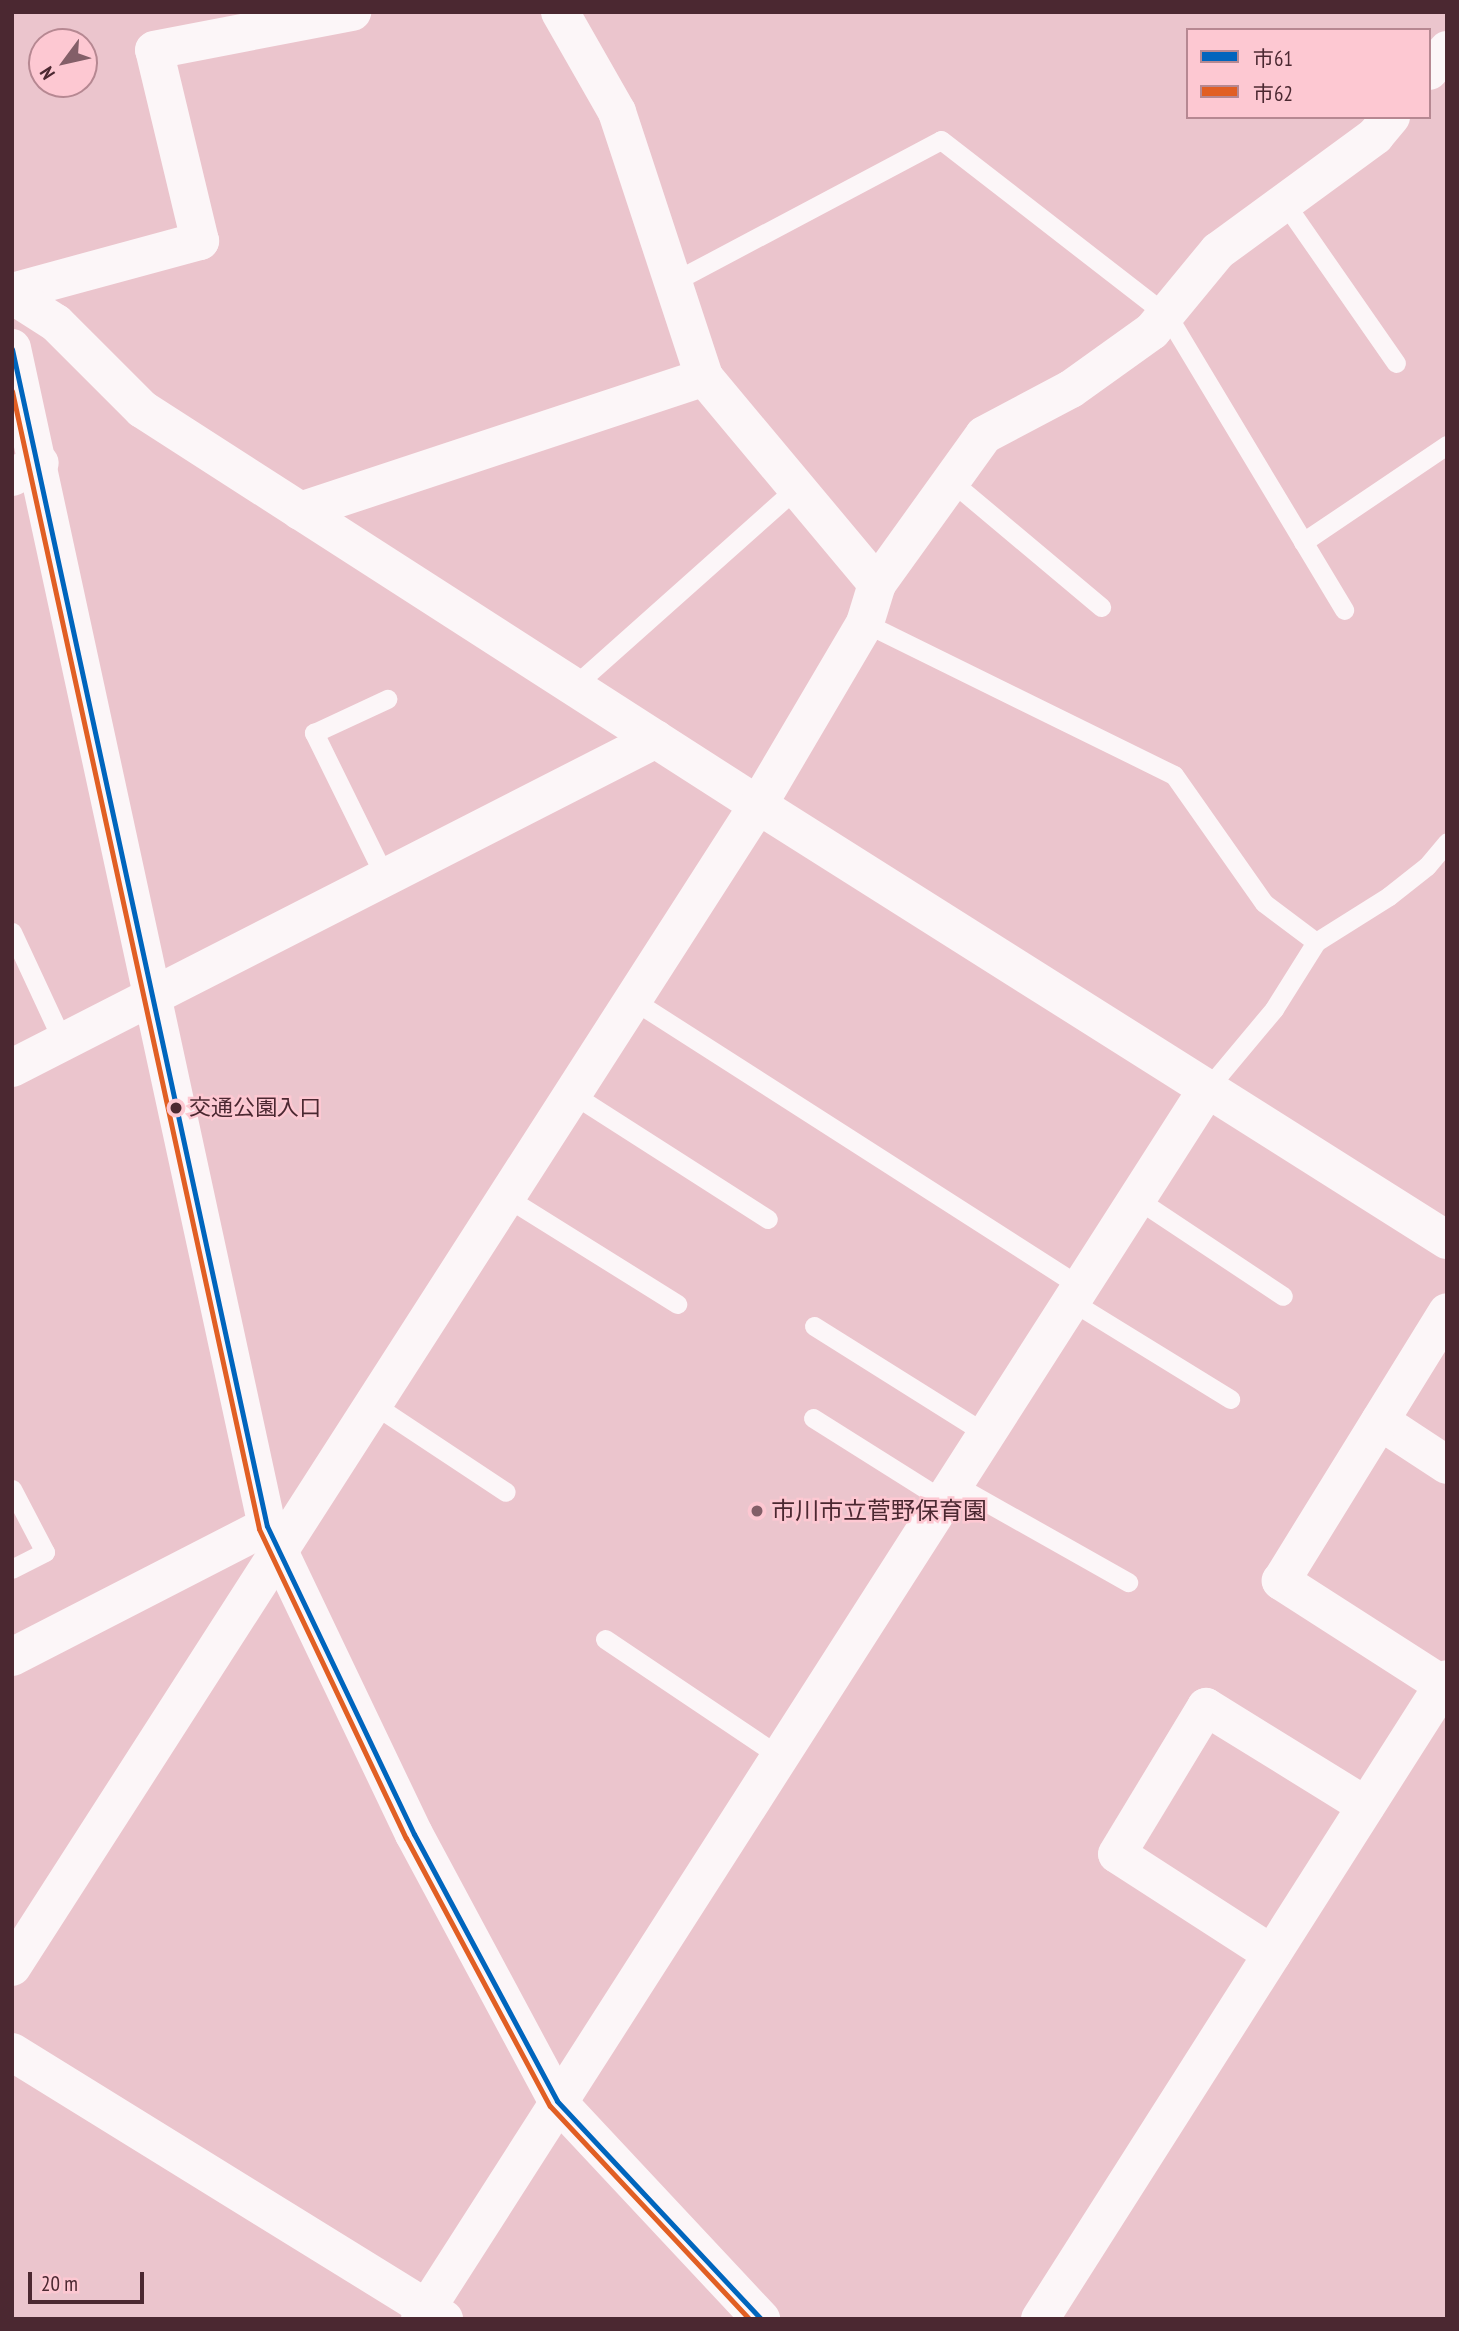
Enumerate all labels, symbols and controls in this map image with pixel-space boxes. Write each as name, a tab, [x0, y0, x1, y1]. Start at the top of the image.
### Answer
north arrow	[28, 28, 98, 98]
legend	[1186, 28, 1431, 119]
text: 市61	[1253, 45, 1293, 72]
text: N	[34, 63, 60, 84]
text: 市62	[1253, 80, 1293, 107]
place label: 交通公園入口	[189, 1095, 321, 1121]
marker: 交通公園入口	[169, 1101, 183, 1115]
place label: 市川市立菅野保育園	[771, 1497, 987, 1525]
marker: 市川市立菅野保育園	[749, 1503, 765, 1519]
scale bar	[32, 2258, 147, 2302]
text: 20 m	[41, 2270, 78, 2297]

